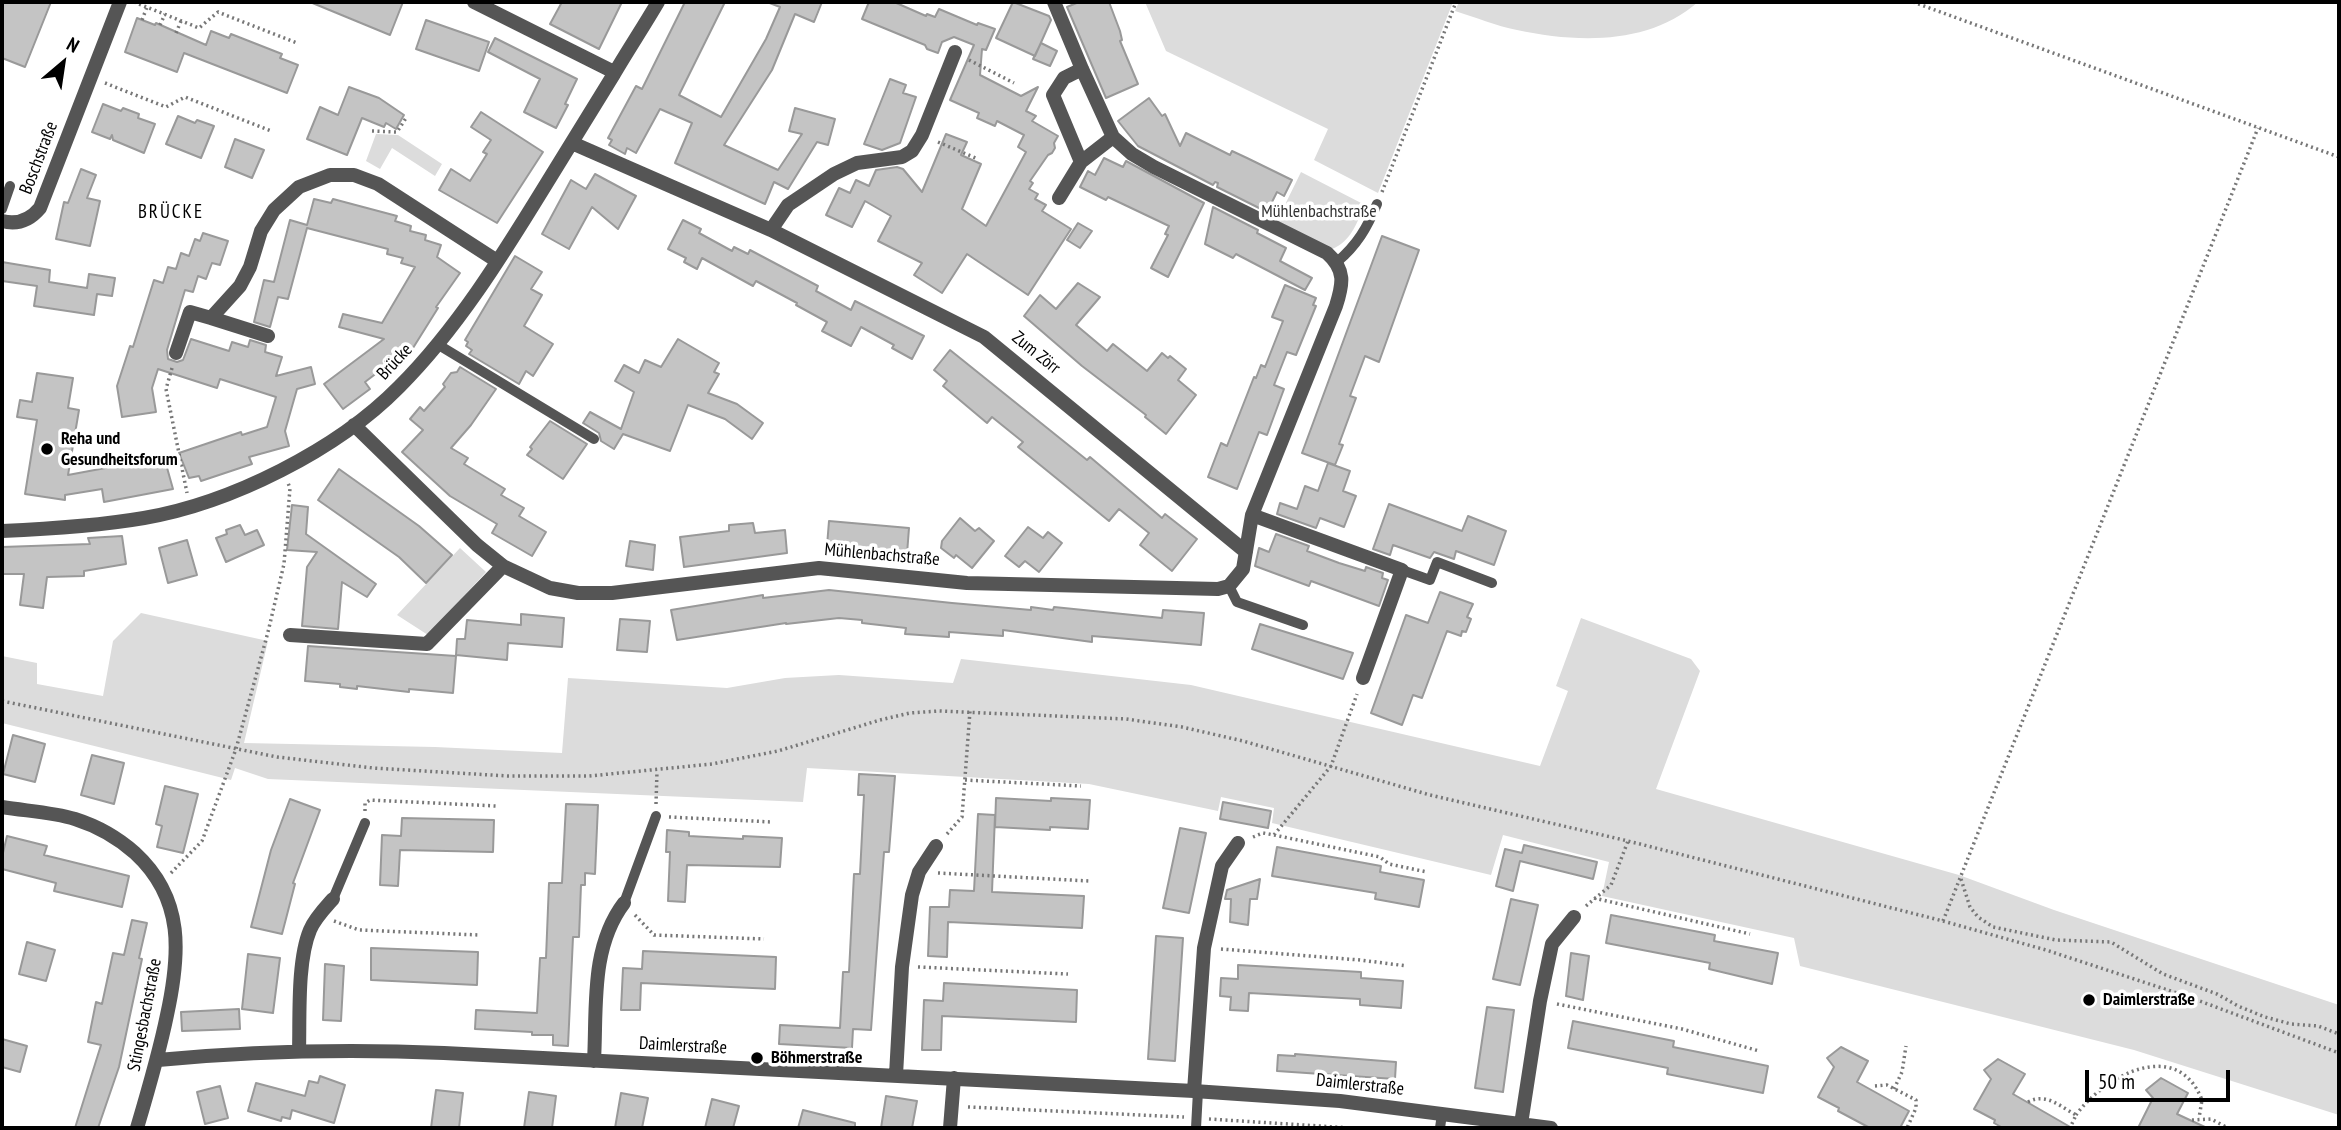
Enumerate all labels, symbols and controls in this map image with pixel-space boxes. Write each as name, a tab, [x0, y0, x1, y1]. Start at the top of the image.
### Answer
north arrow	[28, 28, 98, 98]
text: N	[63, 32, 83, 58]
street label: Boschstraße	[15, 119, 63, 197]
park label: Mühlenbachstraße	[1261, 201, 1377, 223]
district label: BRÜCKE	[139, 202, 203, 224]
street label: Zum Zörr	[1008, 327, 1064, 379]
street label: Brücke	[373, 339, 417, 385]
place label: Reha und Gesundheitsforum	[61, 428, 178, 471]
marker: Reha und Gesundheitsforum	[39, 441, 55, 457]
street label: Mühlenbachstraße	[824, 539, 940, 571]
street label: Stingesbachstraße	[123, 957, 167, 1073]
place label: Daimlerstraße	[2103, 989, 2195, 1011]
marker: Daimlerstraße	[2081, 992, 2097, 1008]
street label: Daimlerstraße	[638, 1033, 728, 1059]
place label: Böhmerstraße	[771, 1047, 862, 1069]
marker: Böhmerstraße	[749, 1050, 765, 1066]
scale bar	[2089, 1056, 2234, 1100]
text: 50 m	[2098, 1068, 2135, 1095]
street label: Daimlerstraße	[1315, 1070, 1405, 1100]

